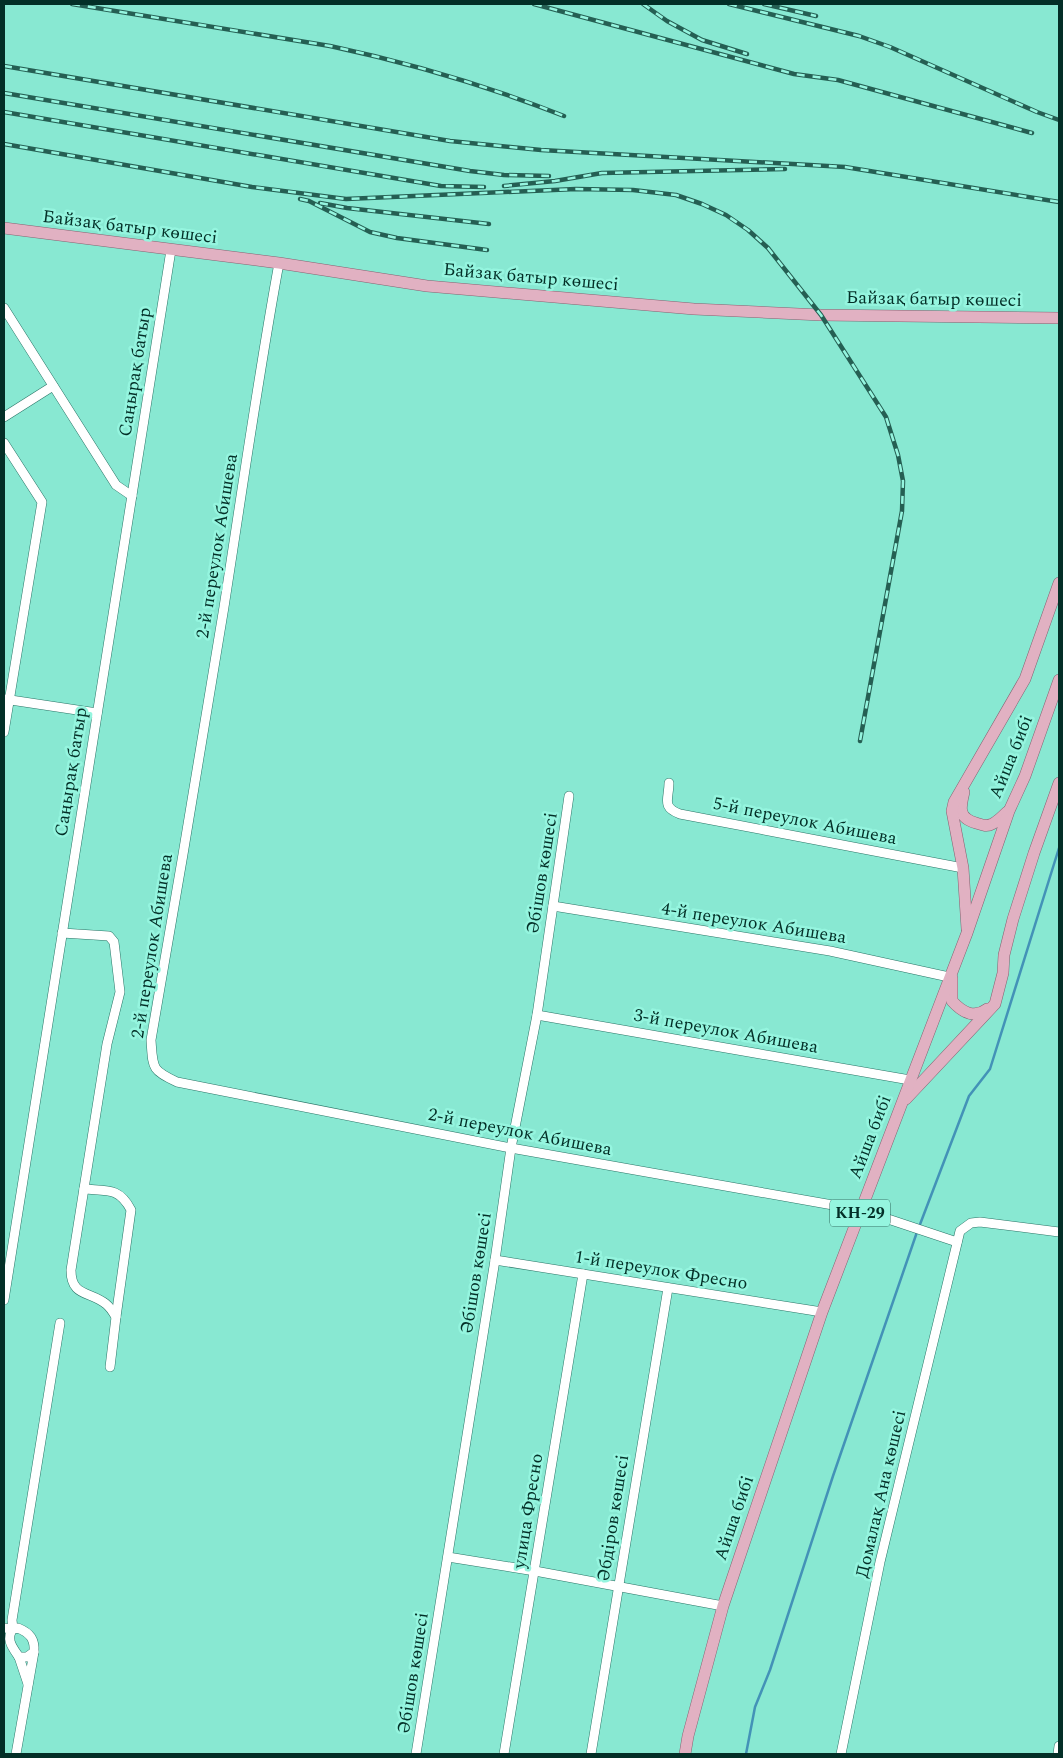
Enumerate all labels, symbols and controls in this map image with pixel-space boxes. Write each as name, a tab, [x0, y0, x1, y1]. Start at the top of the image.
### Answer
street label: Байзақ батыр көшесі	[41, 203, 219, 251]
street label: Байзақ батыр көшесі	[442, 256, 620, 298]
street label: Байзақ батыр көшесі	[846, 284, 1022, 314]
street label: Саңырақ батыр	[111, 306, 159, 438]
street label: 2-й переулок Абишева	[189, 451, 245, 640]
street label: Саңырақ батыр	[47, 706, 95, 838]
street label: Айша бибі	[982, 711, 1040, 803]
street label: 5-й переулок Абишева	[711, 790, 900, 852]
street label: Әбішов көшесі	[519, 810, 565, 936]
street label: 2-й переулок Абишева	[124, 851, 180, 1040]
street label: 4-й переулок Абишева	[660, 895, 849, 951]
street label: 3-й переулок Абишева	[632, 1001, 821, 1061]
street label: Айша бибі	[842, 1091, 898, 1183]
street label: 2-й переулок Абишева	[426, 1101, 615, 1163]
road number: КН-29	[830, 1200, 890, 1226]
street label: Әбішов көшесі	[453, 1210, 499, 1336]
street label: 1-й переулок Фресно	[572, 1243, 750, 1297]
street label: Домалақ Ана көшесі	[849, 1407, 913, 1581]
street label: улица Фресно	[505, 1452, 550, 1571]
street label: Әбдіров көшесі	[590, 1453, 636, 1583]
street label: Айша бибі	[707, 1472, 761, 1564]
street label: Әбішов көшесі	[390, 1610, 436, 1736]

